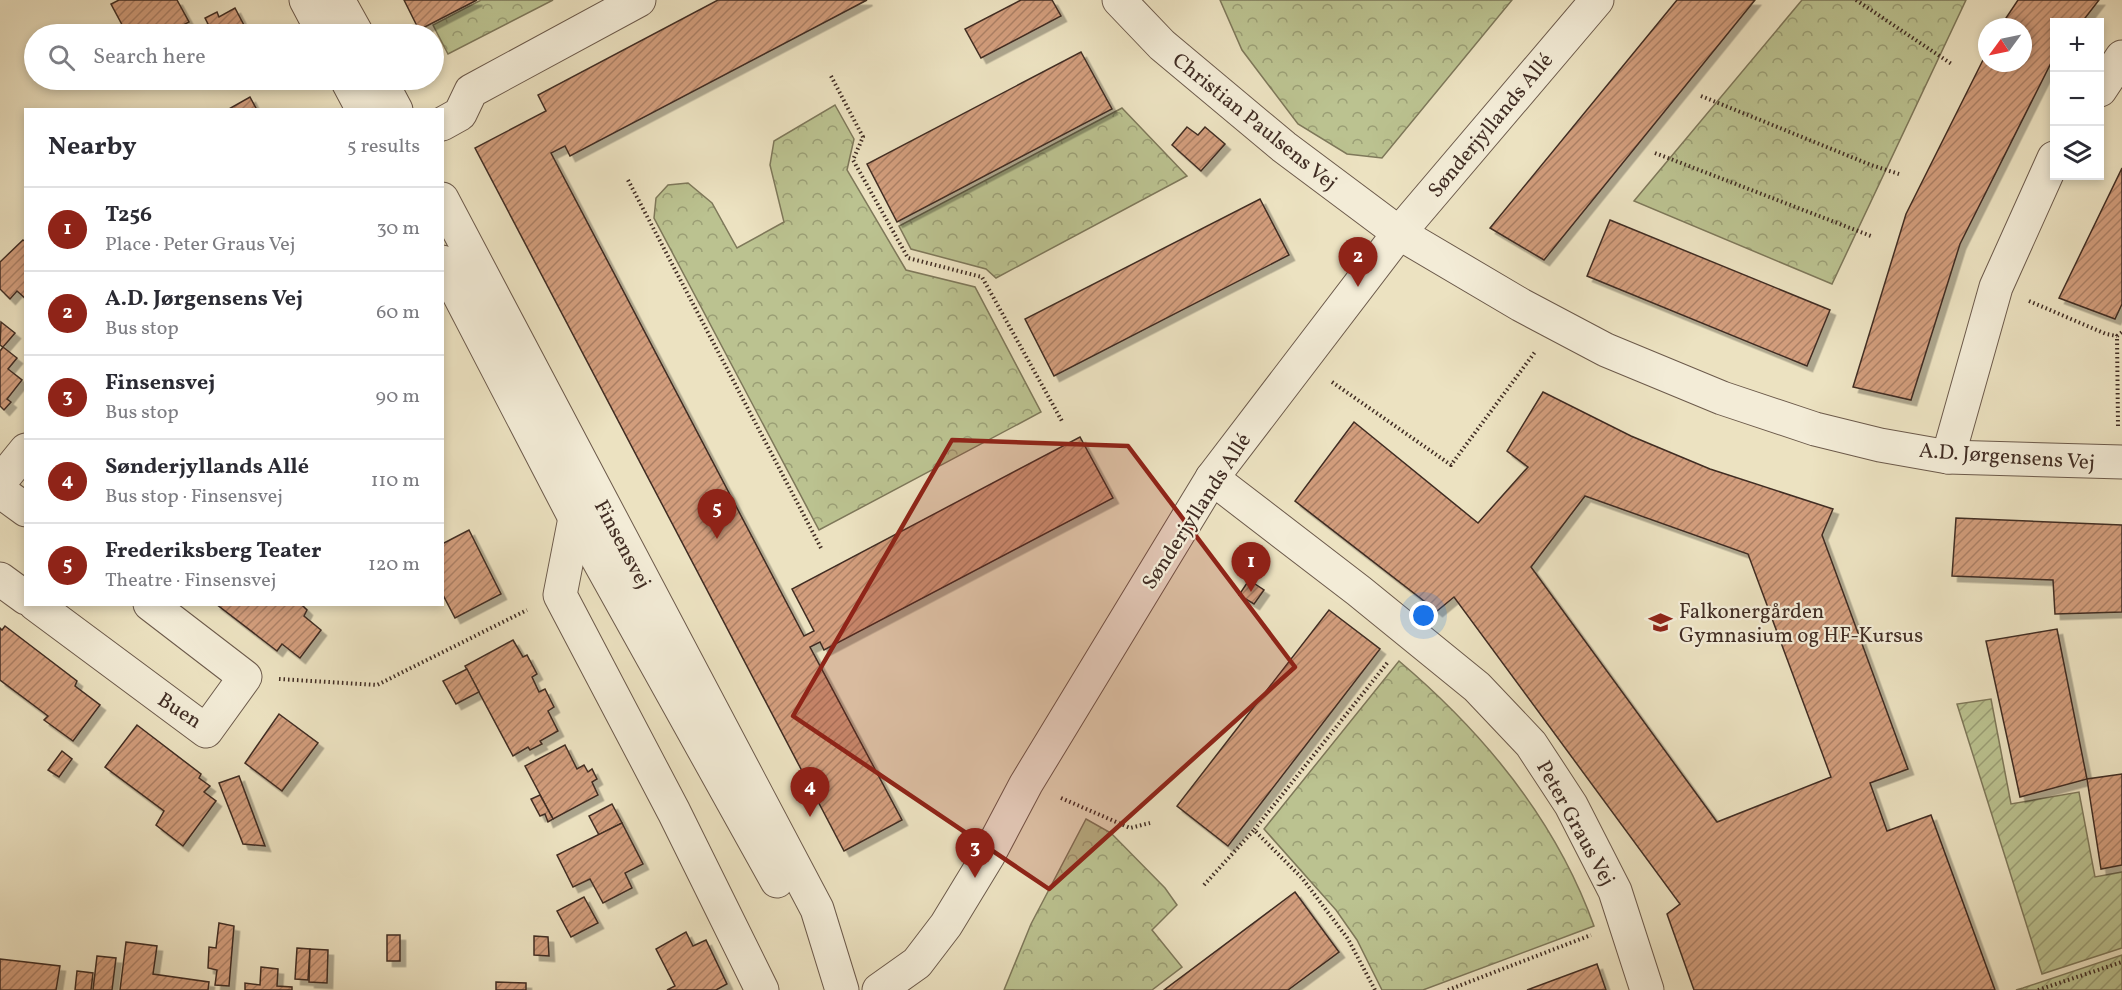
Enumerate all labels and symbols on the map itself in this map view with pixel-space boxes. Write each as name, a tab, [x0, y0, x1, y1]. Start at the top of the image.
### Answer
north arrow	[1978, 18, 2032, 72]
street label: Christian Paulsens Vej	[1166, 47, 1343, 198]
street label: Sønderjyllands Allé	[1422, 47, 1560, 205]
pin: 2	[1338, 238, 1378, 287]
street label: Sønderjyllands Allé	[1136, 428, 1259, 596]
street label: A.D. Jørgensens Vej	[1918, 437, 2096, 478]
pin: 5	[698, 490, 736, 539]
street label: Finsensvej	[586, 495, 657, 594]
pin: 1	[1232, 542, 1270, 592]
place label: Falkonergården Gymnasium og HF-Kursus	[1679, 598, 1923, 651]
your location	[1409, 601, 1438, 630]
school or university icon: Falkonergården Gymnasium og HF-Kursus	[1648, 610, 1674, 636]
street label: Buen	[151, 686, 207, 736]
street label: Peter Graus Vej	[1528, 756, 1621, 892]
pin: 4	[790, 768, 830, 817]
pin: 3	[956, 828, 994, 878]

